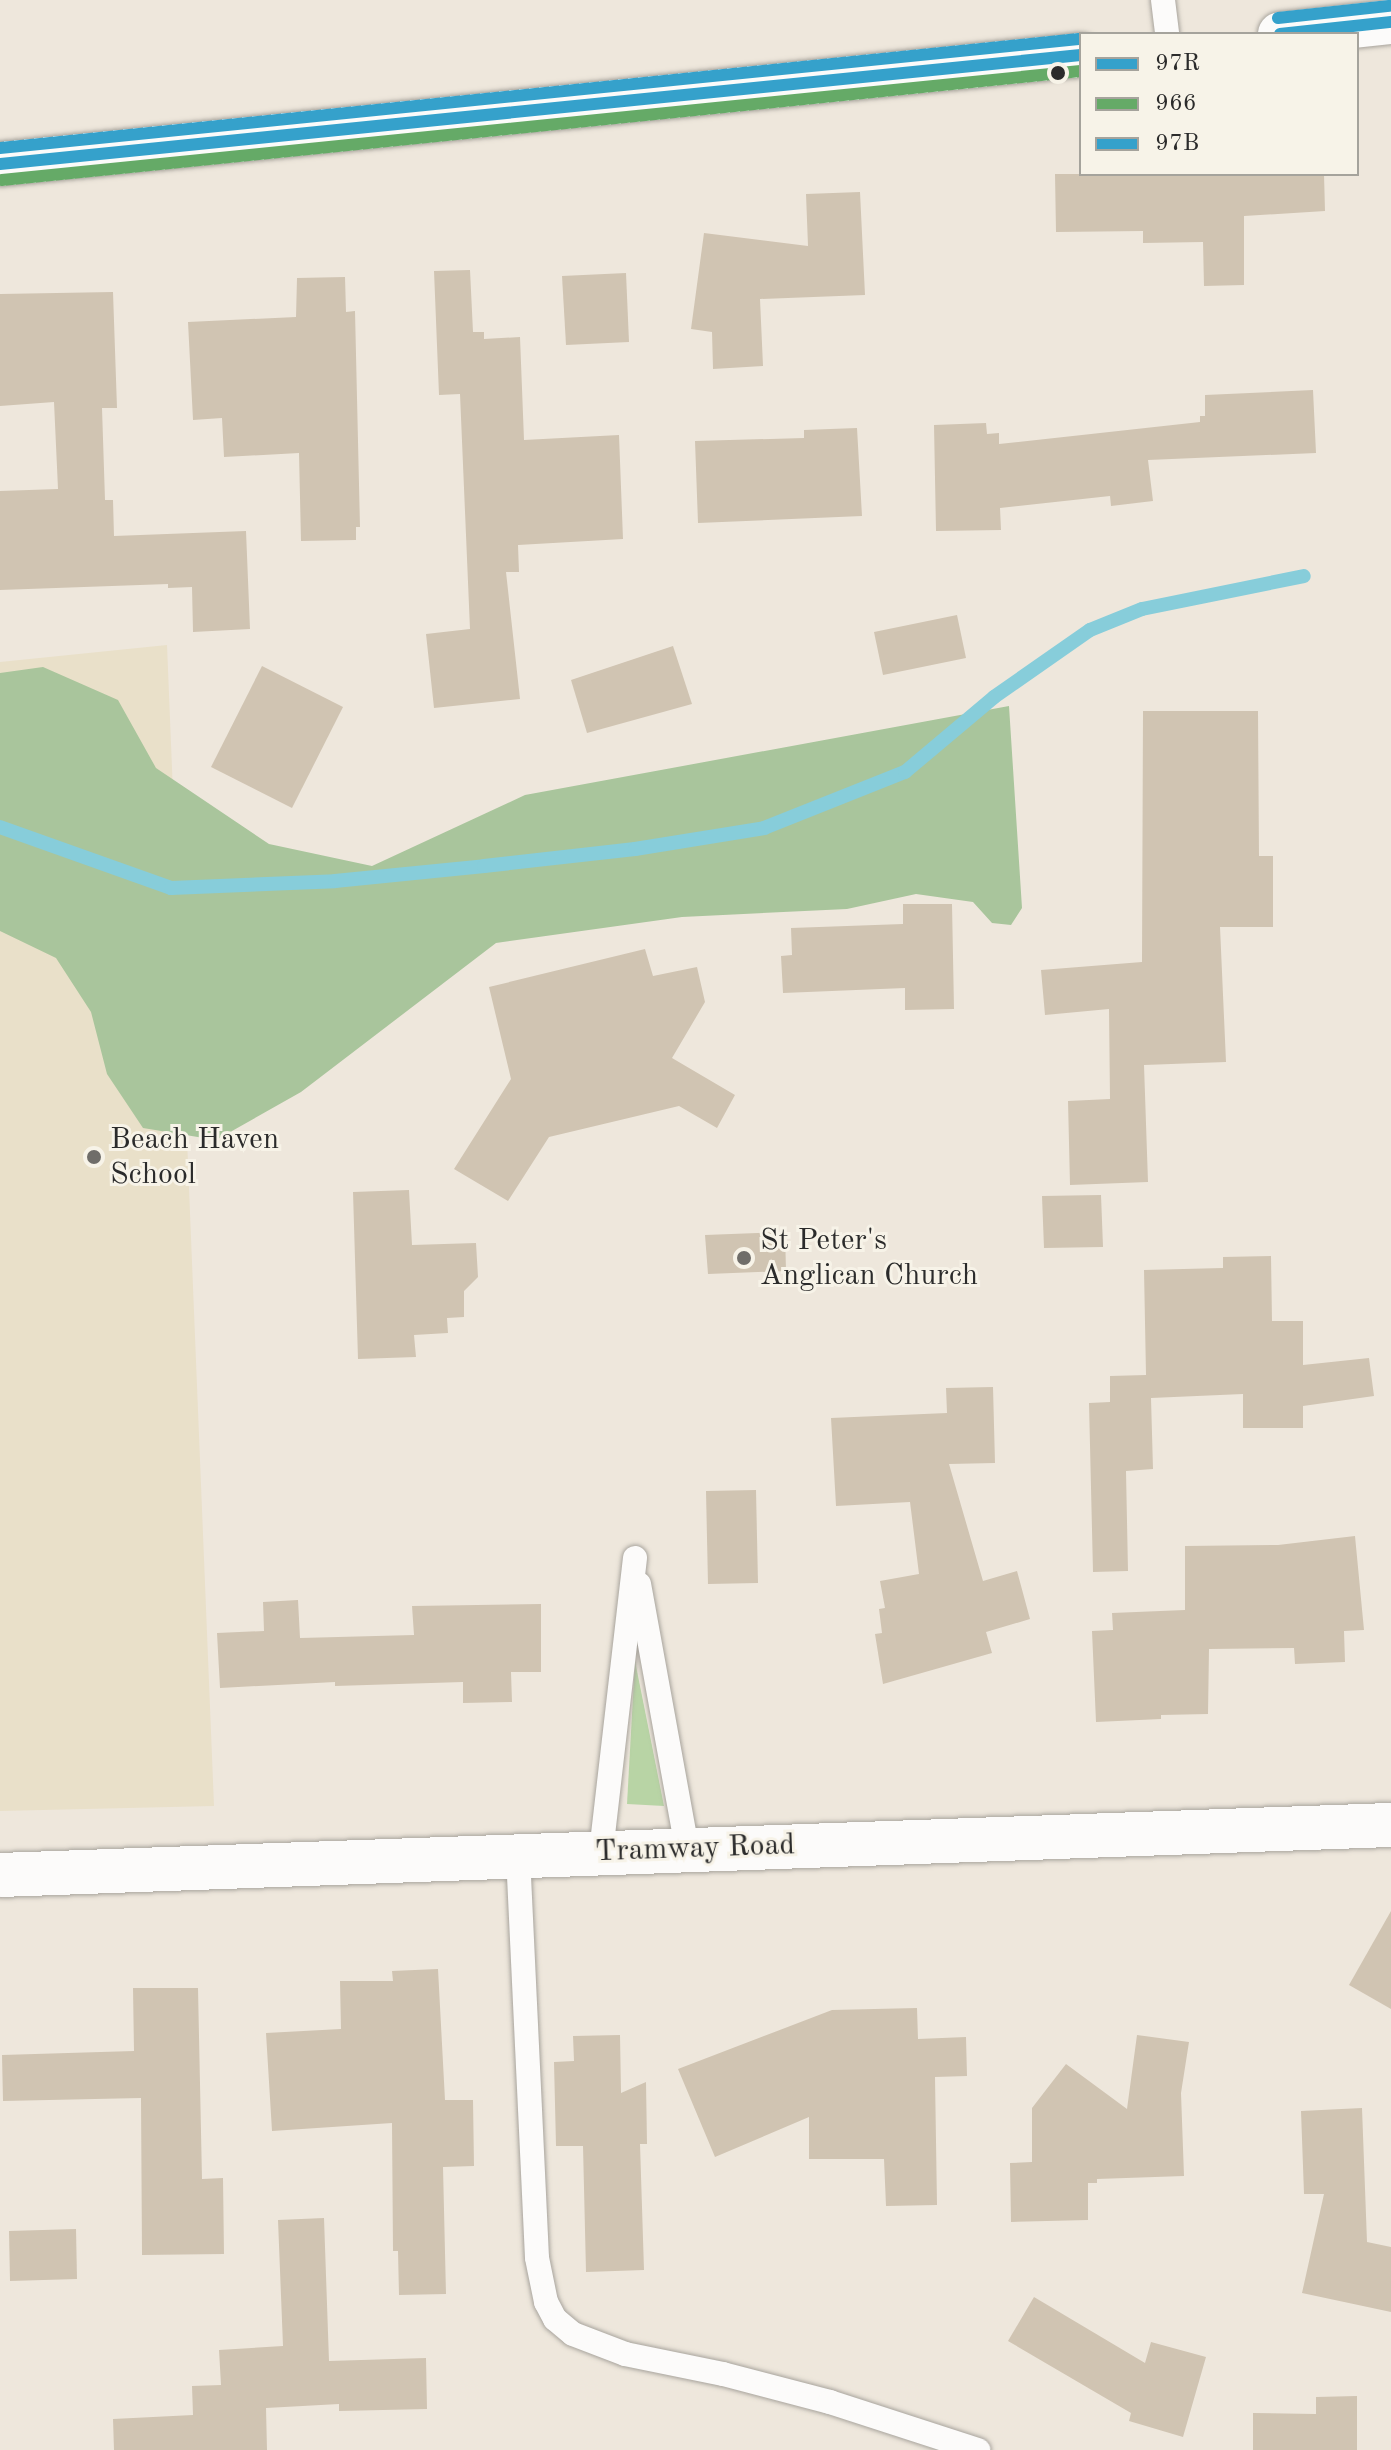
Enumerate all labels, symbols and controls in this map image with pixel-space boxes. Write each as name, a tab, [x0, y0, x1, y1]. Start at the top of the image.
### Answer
legend	[1079, 32, 1359, 176]
text: 97R	[1155, 52, 1200, 76]
unlabelled marker	[1050, 65, 1066, 81]
text: 966	[1155, 92, 1197, 116]
text: 97B	[1155, 132, 1199, 156]
place label: Beach Haven School	[110, 1122, 279, 1192]
marker: Beach Haven School	[85, 1148, 103, 1166]
place label: St Peter's Anglican Church	[760, 1223, 978, 1294]
marker: St Peter's Anglican Church	[735, 1249, 753, 1267]
street label: Tramway Road	[594, 1828, 796, 1870]

